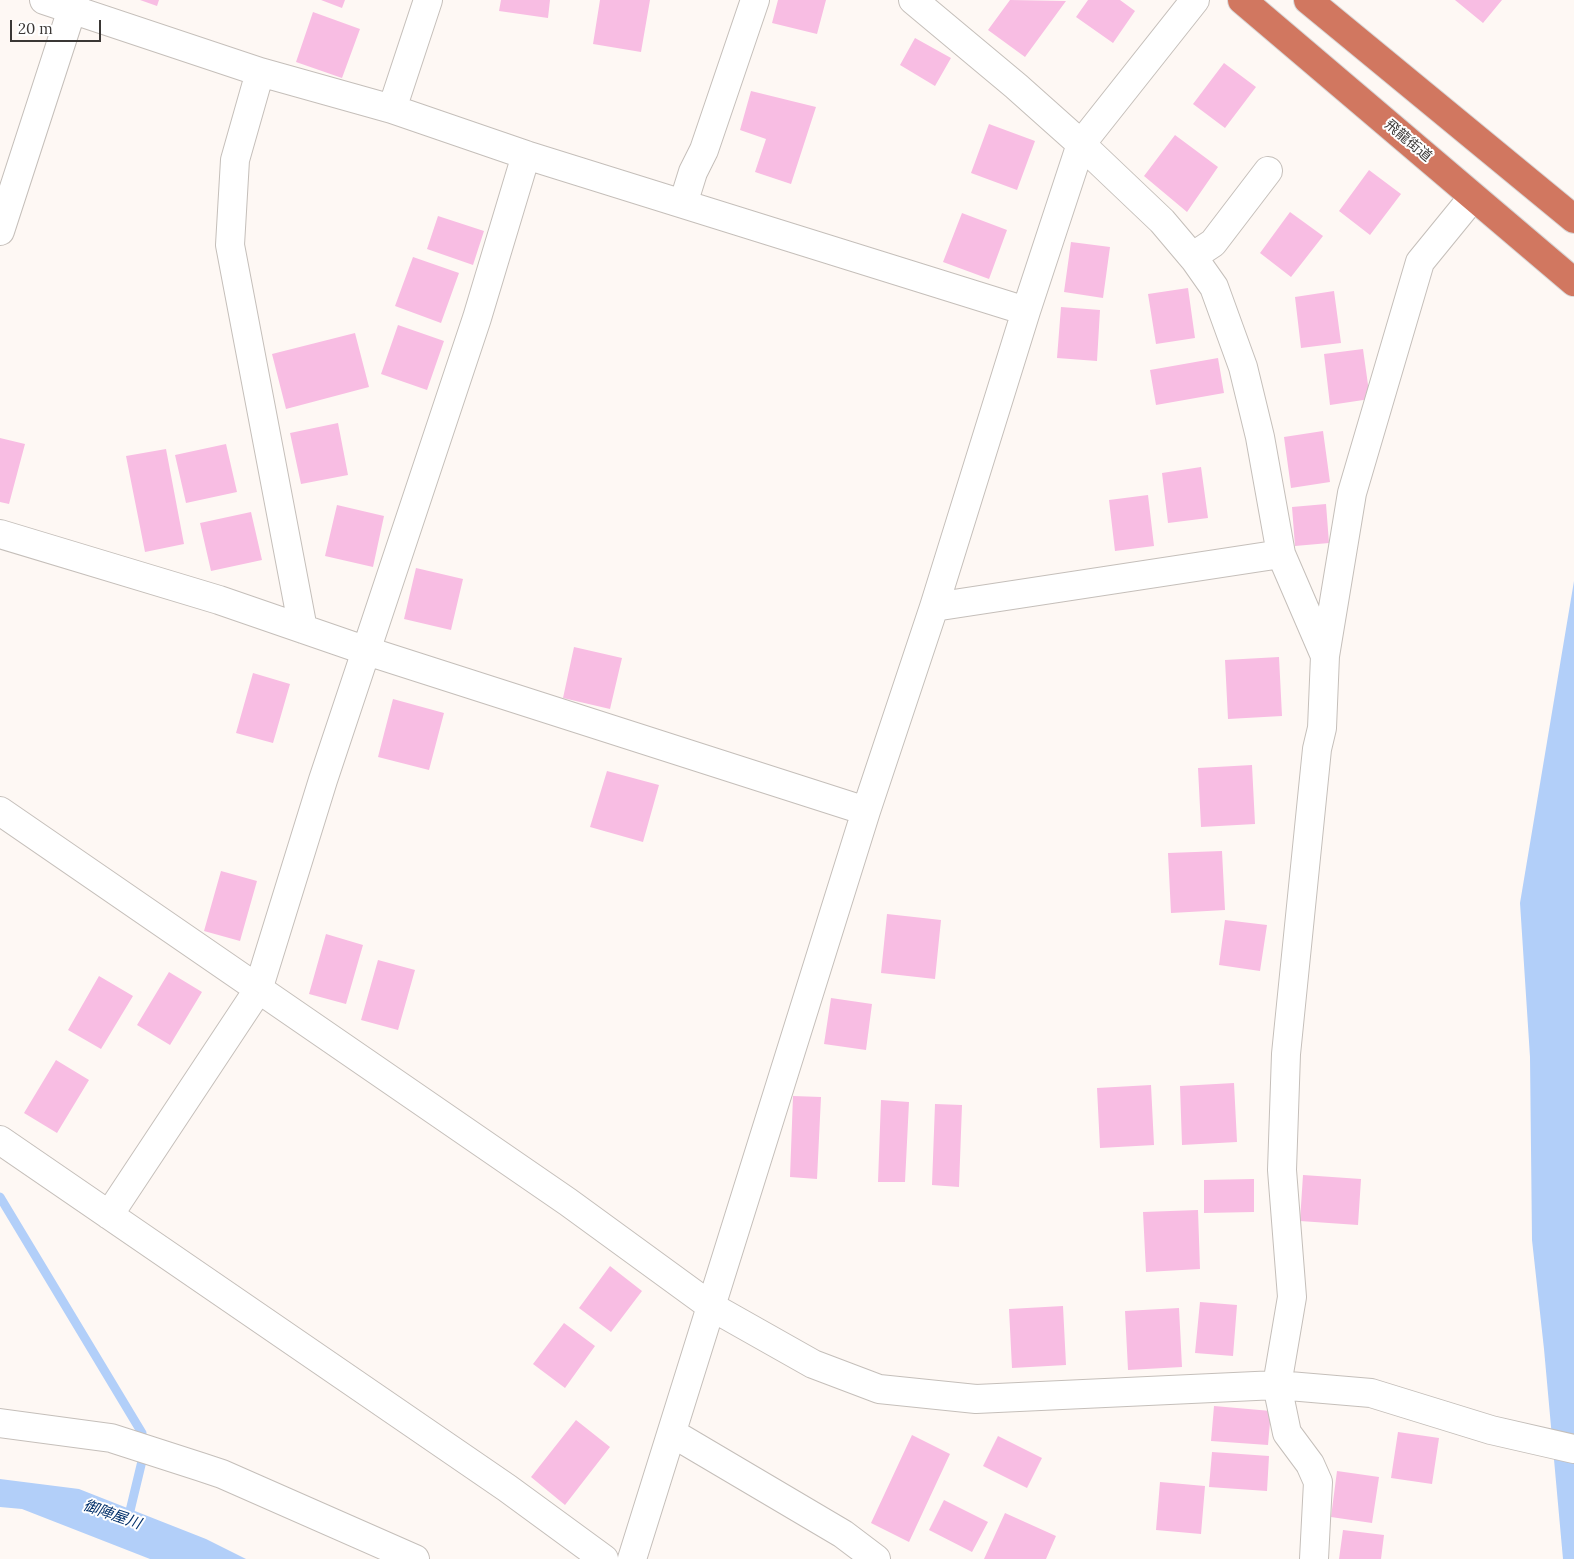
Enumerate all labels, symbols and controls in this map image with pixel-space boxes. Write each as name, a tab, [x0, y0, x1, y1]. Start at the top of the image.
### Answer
scale bar	[12, 10, 104, 42]
text: 20 m	[18, 19, 53, 38]
street label: 飛龍街道	[1381, 117, 1435, 165]
water label: 御陣屋川	[81, 1497, 143, 1533]

